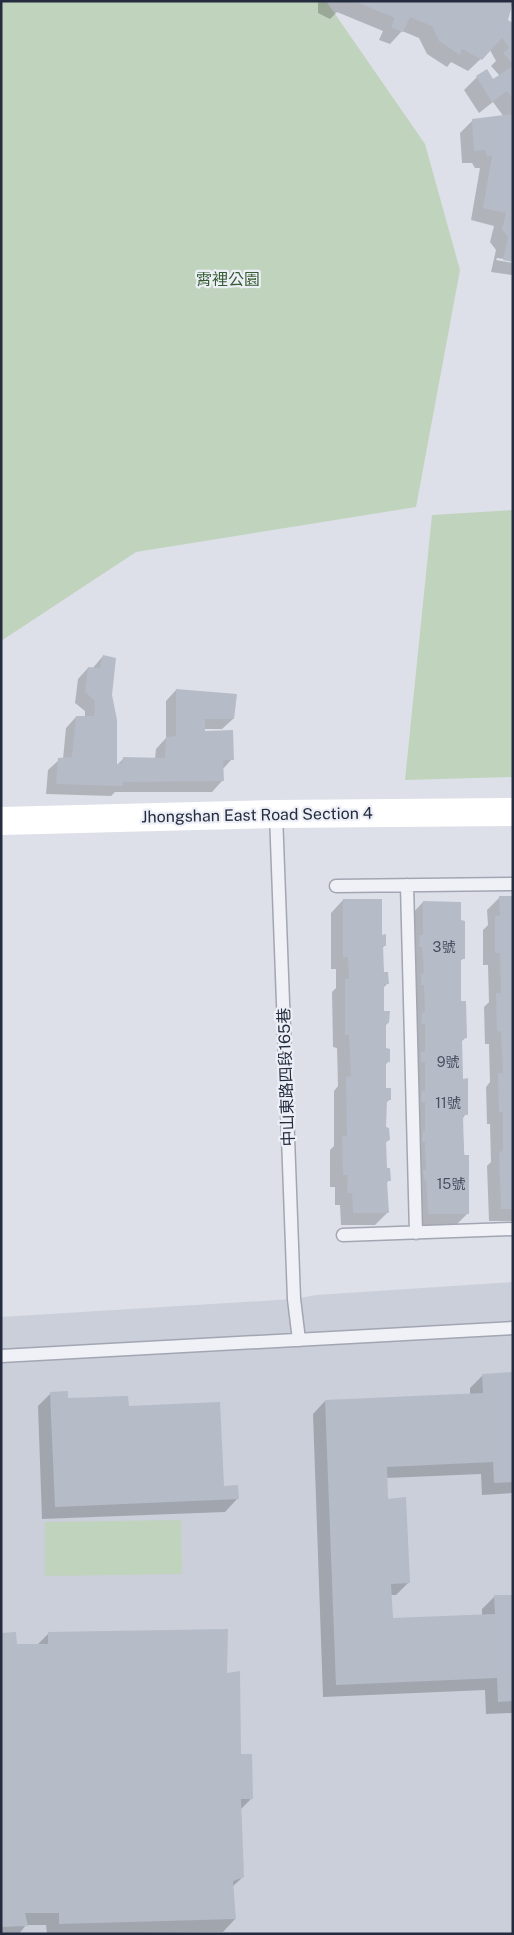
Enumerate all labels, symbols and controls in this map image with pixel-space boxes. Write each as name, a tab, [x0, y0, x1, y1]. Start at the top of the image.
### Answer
park label: 霄裡公園	[196, 270, 260, 289]
street label: Jhongshan East Road Section 4	[141, 803, 373, 827]
house number: 3號	[433, 939, 455, 955]
street label: 中山東路四段165巷	[274, 1007, 298, 1147]
house number: 9號	[437, 1054, 459, 1070]
house number: 11號	[435, 1095, 461, 1111]
house number: 15號	[437, 1176, 465, 1192]

